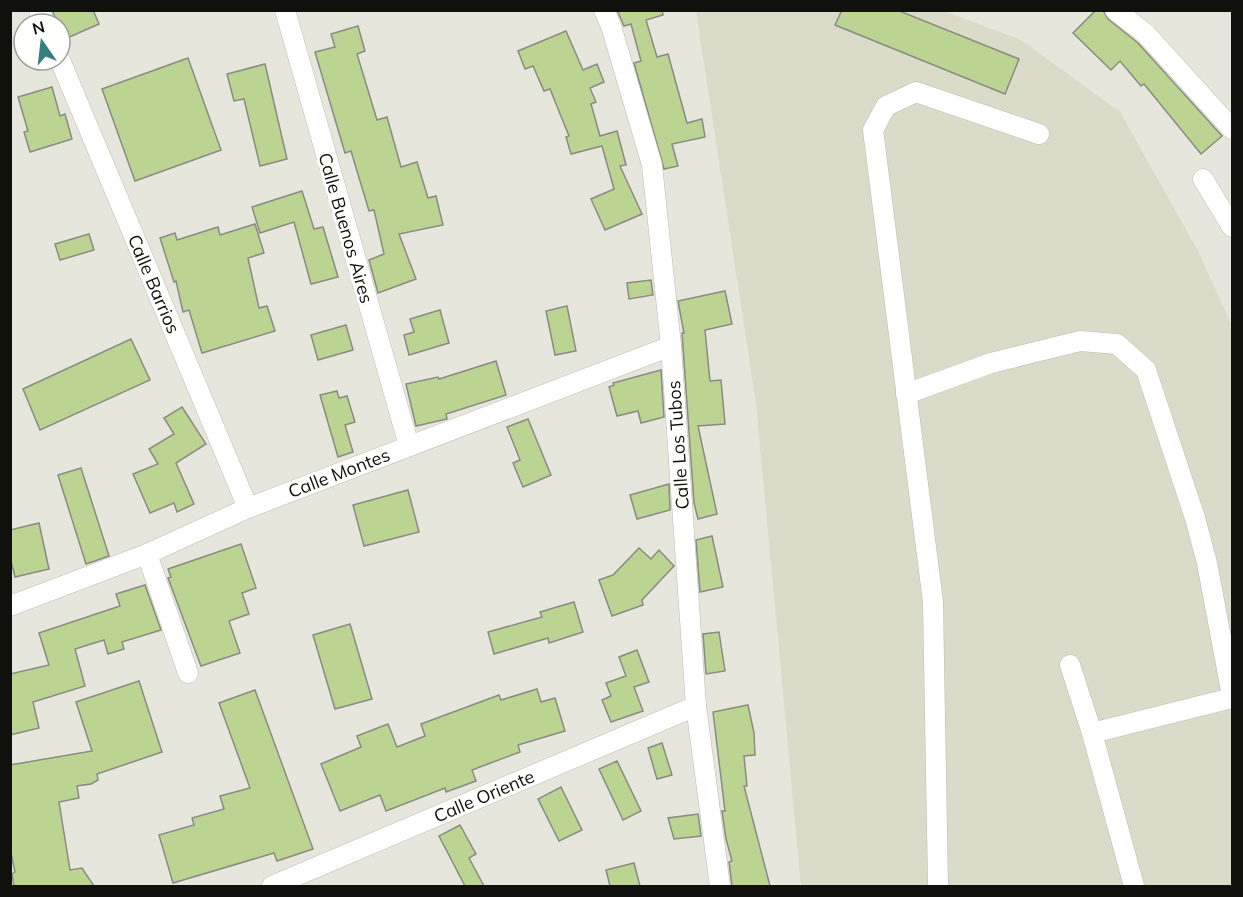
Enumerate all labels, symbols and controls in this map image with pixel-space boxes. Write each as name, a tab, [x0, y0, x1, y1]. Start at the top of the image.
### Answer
north arrow	[12, 12, 72, 72]
text: N	[30, 16, 47, 39]
street label: Calle Buenos Aires	[314, 150, 378, 306]
street label: Calle Barrios	[123, 231, 185, 337]
street label: Calle Los Tubos	[662, 380, 694, 510]
street label: Calle Montes	[285, 443, 393, 503]
street label: Calle Oriente	[430, 765, 538, 827]

